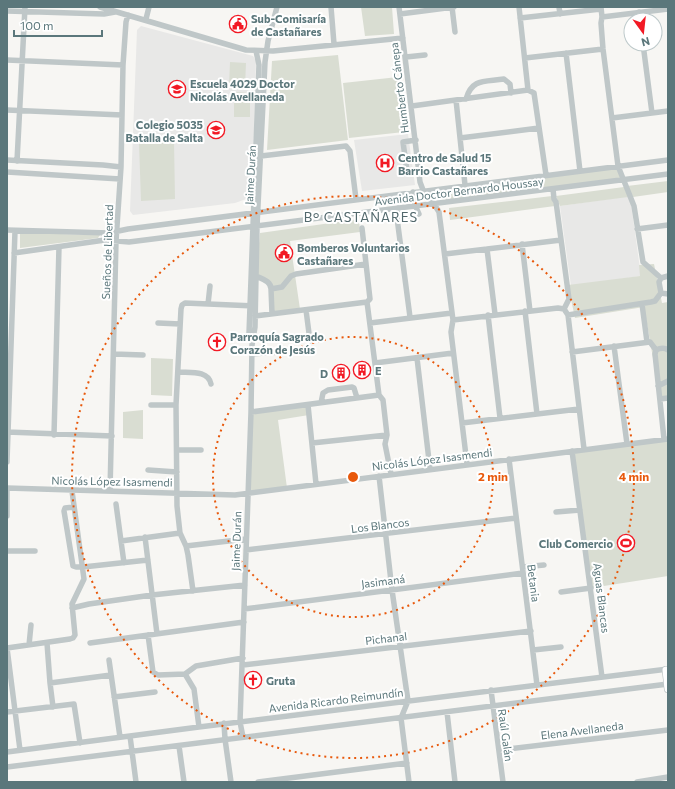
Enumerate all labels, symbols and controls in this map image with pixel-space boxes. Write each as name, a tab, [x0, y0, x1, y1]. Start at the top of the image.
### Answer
scale bar	[14, 12, 102, 38]
place label: Sub-Comisaría de Castañares	[251, 12, 326, 38]
north arrow	[623, 12, 663, 52]
public building icon: Sub-Comisaría de Castañares	[228, 14, 248, 34]
text: 100 m	[20, 18, 54, 32]
text: N	[640, 35, 651, 49]
street label: Humberto Cánepa	[387, 42, 411, 134]
place label: Escuela 4029 Doctor Nicolás Avellaneda	[190, 77, 295, 103]
school or university icon: Escuela 4029 Doctor Nicolás Avellaneda	[167, 79, 187, 99]
place label: Colegio 5035 Batalla de Salta	[125, 118, 203, 144]
school or university icon: Colegio 5035 Batalla de Salta	[206, 120, 226, 140]
street label: Jaime Durán	[242, 145, 259, 205]
place label: Centro de Salud 15 Barrio Castañares	[398, 151, 491, 177]
hospital icon: Centro de Salud 15 Barrio Castañares	[375, 153, 395, 173]
street label: Avenida Doctor Bernardo Houssay	[374, 174, 545, 208]
street label: Sueños de Libertad	[99, 204, 115, 300]
district label: B° CASTAÑARES	[304, 209, 418, 225]
place label: Bomberos Voluntarios Castañares	[297, 241, 410, 267]
public building icon: Bomberos Voluntarios Castañares	[274, 243, 294, 263]
place label: Parroquía Sagrado Corazón de Jesús	[230, 330, 324, 357]
church icon: Parroquía Sagrado Corazón de Jesús	[207, 332, 227, 352]
building icon: E	[352, 360, 372, 380]
building icon: D	[331, 363, 351, 383]
place label: E	[375, 364, 382, 377]
place label: D	[320, 367, 328, 380]
street label: Nicolás López Isasmendi	[371, 445, 493, 473]
text: 2 min	[478, 469, 508, 483]
text: 4 min	[619, 469, 649, 483]
centre of rings	[346, 470, 360, 484]
street label: Nicolás López Isasmendi	[51, 473, 173, 489]
street label: Jaime Durán	[228, 511, 245, 571]
street label: Los Blancos	[350, 515, 410, 535]
sports icon: Club Comercio	[616, 533, 636, 553]
place label: Club Comercio	[539, 537, 613, 550]
street label: Aguas Blancas	[591, 562, 613, 634]
street label: Betania	[525, 563, 543, 603]
street label: Jasimaná	[360, 572, 406, 591]
street label: Pichanal	[364, 629, 408, 647]
church icon: Gruta	[243, 670, 263, 690]
place label: Gruta	[266, 674, 295, 687]
street label: Avenida Ricardo Reimundín	[268, 685, 404, 715]
street label: Raúl Galán	[496, 708, 516, 762]
street label: Elena Avellaneda	[540, 718, 624, 742]

